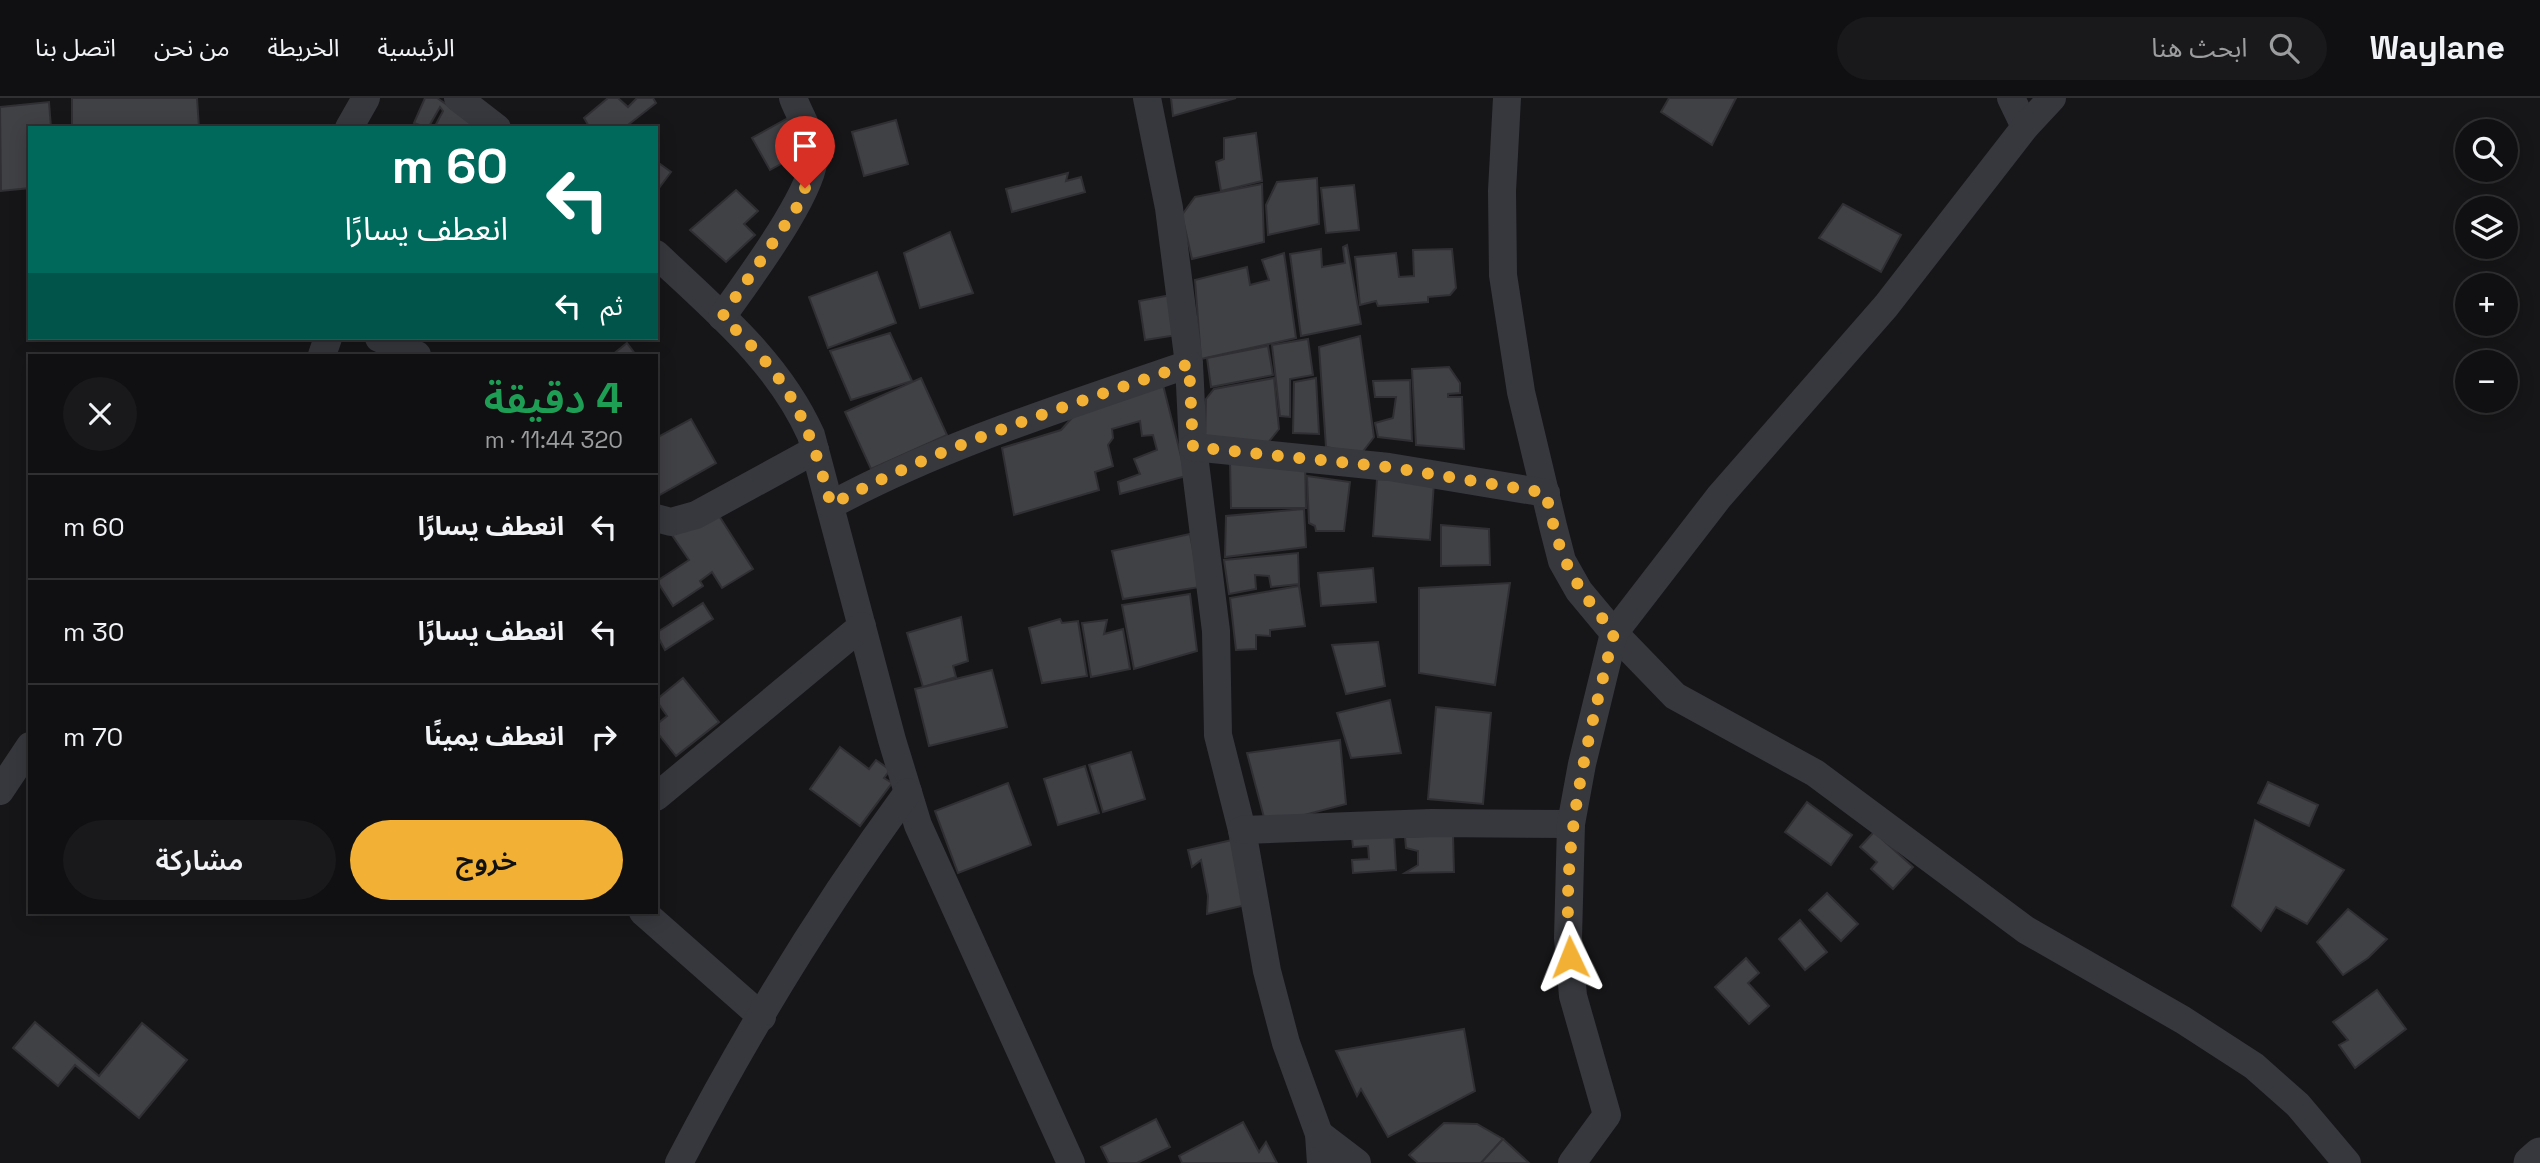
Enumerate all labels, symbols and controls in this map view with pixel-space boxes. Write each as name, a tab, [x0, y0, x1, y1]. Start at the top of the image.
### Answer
search box	[1837, 17, 2327, 80]
text: Waylane	[2369, 27, 2505, 69]
icon: search	[2265, 29, 2303, 67]
text: ابحث هنا	[2151, 31, 2247, 65]
text: اتصل بنا	[35, 32, 116, 63]
text: من نحن	[154, 32, 230, 63]
text: الخريطة	[268, 32, 340, 63]
text: الرئيسية	[378, 32, 455, 63]
pin	[775, 116, 835, 188]
map controls	[2455, 119, 2518, 413]
button: search	[2455, 119, 2518, 182]
icon: arrive	[786, 127, 824, 165]
text: 60 m	[392, 135, 508, 197]
icon: left	[532, 154, 623, 245]
button: layers	[2455, 196, 2518, 259]
text: انعطف يسارًا	[344, 209, 508, 249]
button: +	[2455, 273, 2518, 336]
icon: left	[549, 287, 587, 325]
text: ثم	[601, 289, 623, 323]
button: −	[2455, 350, 2518, 413]
text: 4 دقيقة	[484, 372, 623, 425]
button: close	[63, 377, 137, 451]
text: 320 m · 11:44	[485, 425, 623, 455]
icon: left	[585, 508, 623, 546]
text: انعطف يسارًا	[418, 509, 564, 543]
text: 60 m	[63, 510, 125, 544]
icon: left	[585, 613, 623, 651]
text: انعطف يسارًا	[418, 614, 564, 648]
text: 30 m	[63, 615, 124, 649]
icon: right	[585, 718, 623, 756]
text: انعطف يمينًا	[424, 719, 564, 753]
text: 70 m	[63, 720, 123, 754]
button: مشاركة	[63, 820, 336, 900]
button: خروج	[350, 820, 623, 900]
position arrow	[1533, 920, 1607, 994]

